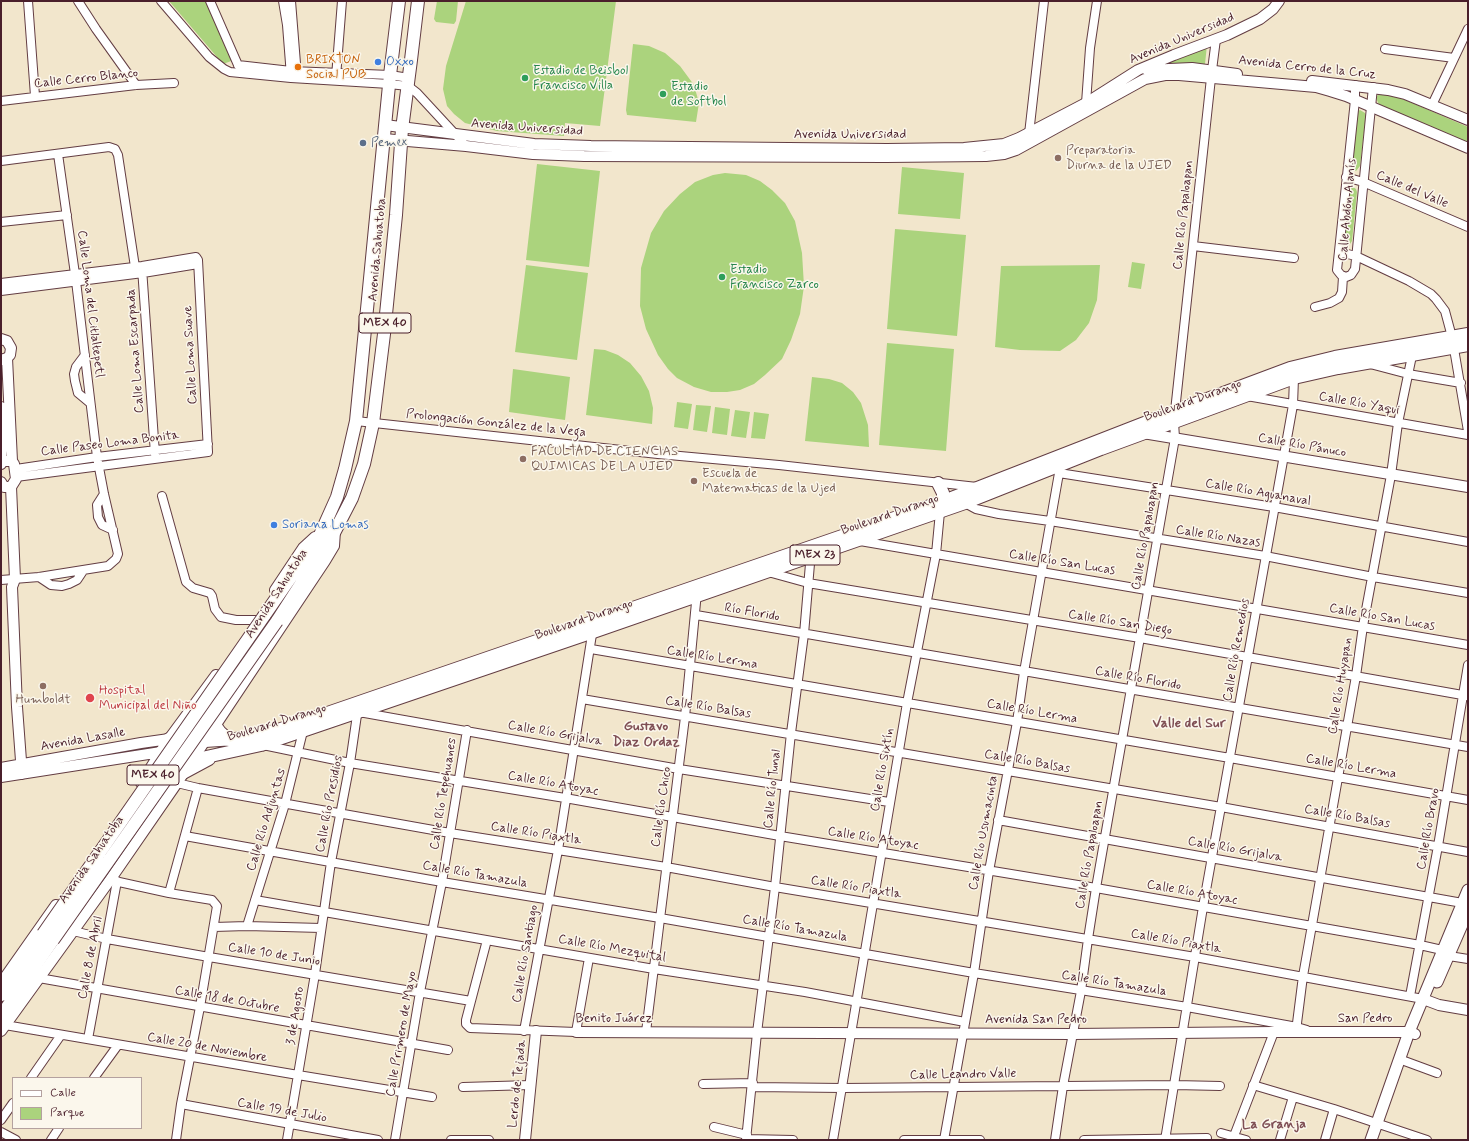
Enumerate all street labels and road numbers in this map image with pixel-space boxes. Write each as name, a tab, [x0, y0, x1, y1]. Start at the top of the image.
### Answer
street label: Avenida Universidad	[1127, 10, 1237, 68]
street label: Avenida Cerro de la Cruz	[1237, 53, 1377, 83]
street label: Calle Cerro Blanco	[33, 66, 139, 92]
street label: Avenida Universidad	[470, 116, 584, 140]
street label: Avenida Universidad	[794, 127, 906, 143]
street label: Calle Abdón Alanís	[1336, 158, 1360, 262]
street label: Calle Río Papaloapan	[1171, 160, 1197, 270]
street label: Calle del Valle	[1374, 168, 1450, 212]
street label: Avenida Sahuatoba	[366, 198, 390, 302]
street label: Calle Loma del Citlaltepetl	[73, 230, 107, 378]
street label: Calle Loma Escarpada	[124, 288, 148, 414]
street label: Calle Loma Suave	[181, 305, 201, 405]
road number: MEX 40	[359, 313, 411, 333]
street label: Boulevard Durango	[1142, 376, 1244, 426]
street label: Calle Río Yaqui	[1317, 389, 1401, 419]
street label: Prolongación González de la Vega	[405, 407, 587, 441]
street label: Calle Paseo Loma Bonita	[40, 428, 180, 460]
street label: Calle Río Pánuco	[1257, 431, 1347, 461]
street label: Calle Río Aguanaval	[1204, 476, 1312, 510]
street label: Calle Río Papaloapan	[1129, 481, 1163, 591]
street label: Boulevard Durango	[839, 491, 941, 539]
street label: Calle Río Nazas	[1175, 523, 1261, 551]
road number: MEX 23	[790, 545, 840, 565]
street label: Avenida Sahuatoba	[242, 546, 312, 642]
street label: Calle Río San Lucas	[1008, 547, 1116, 579]
street label: Boulevard Durango	[533, 596, 635, 644]
street label: Calle Río Remedios	[1220, 597, 1254, 703]
street label: Río Florido	[723, 600, 781, 626]
street label: Calle Río San Lucas	[1328, 601, 1436, 635]
street label: Calle Río San Diego	[1067, 607, 1173, 639]
street label: Calle Río Huyapan	[1326, 636, 1356, 736]
street label: Calle Río Lerma	[665, 643, 759, 673]
street label: Calle Río Florido	[1094, 664, 1182, 694]
street label: Calle Río Balsas	[664, 693, 752, 723]
street label: Calle Río Lerma	[985, 696, 1079, 728]
street label: Boulevard Durango	[226, 701, 328, 745]
street label: Calle Río Grijalva	[506, 718, 604, 750]
street label: Avenida Lasalle	[39, 725, 127, 755]
street label: Calle Río Sixtín	[868, 727, 898, 813]
street label: Calle Río Tepehuanes	[427, 737, 461, 851]
street label: Calle Río Balsas	[983, 747, 1071, 777]
street label: Calle Río Tunal	[761, 749, 785, 829]
street label: Calle Río Lerma	[1304, 751, 1398, 783]
street label: Calle Río Presidios	[313, 754, 347, 854]
road number: MEX 40	[127, 765, 179, 785]
street label: Calle Río Chico	[649, 766, 675, 848]
street label: Calle Río Adjuntas	[244, 767, 290, 873]
street label: Calle Río Atoyac	[506, 768, 600, 800]
street label: Calle Río Usumacinta	[966, 774, 1002, 892]
street label: Calle Río Bravo	[1414, 787, 1444, 871]
street label: Calle Río Papaloapan	[1073, 800, 1107, 910]
street label: Calle Río Balsas	[1303, 802, 1391, 832]
street label: Avenida Sahuatoba	[56, 813, 128, 907]
street label: Calle Río Piaxtla	[489, 819, 583, 849]
street label: Calle Río Atoyac	[826, 824, 920, 854]
street label: Calle Río Grijalva	[1186, 834, 1284, 866]
street label: Calle Río Tamazula	[421, 858, 529, 892]
street label: Calle Río Piaxtla	[809, 873, 903, 903]
street label: Calle Río Atoyac	[1145, 877, 1239, 909]
street label: Calle Río Santiago	[510, 904, 542, 1004]
street label: Calle Río Tamazula	[741, 912, 849, 946]
street label: Calle 8 de Abril	[75, 915, 107, 1001]
street label: Calle Río Piaxtla	[1129, 926, 1223, 958]
street label: Calle Río Mezquital	[557, 932, 667, 966]
street label: Calle 10 de Junio	[227, 940, 321, 970]
street label: Calle Río Tamazula	[1060, 968, 1168, 1000]
street label: Calle Primero de Mayo	[383, 970, 421, 1098]
street label: Calle 18 de Octubre	[173, 983, 281, 1017]
street label: 3 de Agosto	[284, 986, 308, 1046]
street label: Benito Juárez	[575, 1011, 653, 1027]
street label: San Pedro	[1338, 1011, 1392, 1027]
street label: Avenida San Pedro	[985, 1012, 1087, 1028]
street label: Calle 20 de Noviembre	[146, 1030, 268, 1066]
street label: Lerdo de Tejada	[506, 1039, 530, 1129]
street label: Calle Leandro Valle	[910, 1066, 1016, 1084]
street label: Calle 19 de Julio	[236, 1095, 328, 1127]

